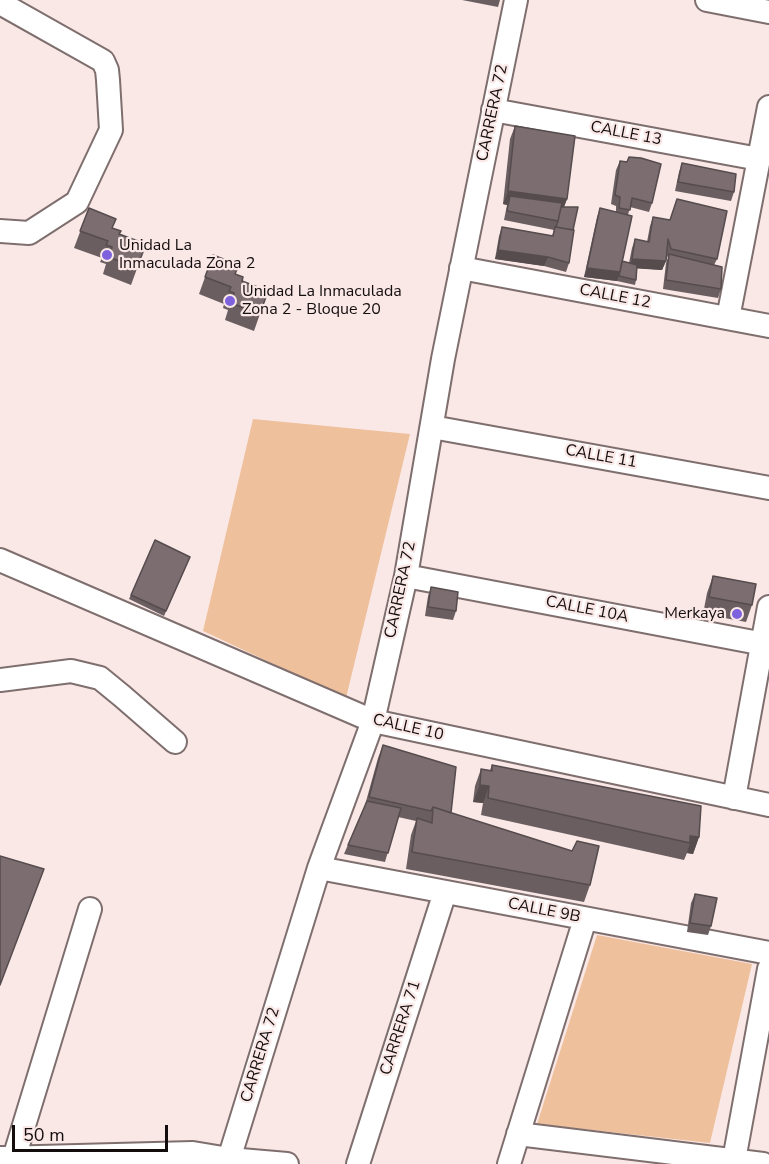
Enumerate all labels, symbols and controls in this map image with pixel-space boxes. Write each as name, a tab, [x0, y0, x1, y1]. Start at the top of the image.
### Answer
street label: CARRERA 72	[473, 63, 513, 163]
street label: CALLE 13	[589, 118, 663, 150]
place label: Unidad La Inmaculada Zona 2	[119, 236, 255, 274]
marker: Unidad La Inmaculada Zona 2	[100, 248, 114, 262]
street label: CALLE 12	[578, 281, 652, 313]
place label: Unidad La Inmaculada Zona 2 - Bloque 20	[242, 282, 402, 320]
marker: Unidad La Inmaculada Zona 2 - Bloque 20	[223, 294, 237, 308]
street label: CALLE 11	[564, 441, 638, 473]
street label: CARRERA 72	[381, 540, 421, 640]
street label: CALLE 10A	[544, 593, 630, 627]
place label: Merkaya	[664, 604, 725, 624]
marker: Merkaya	[730, 607, 744, 621]
street label: CALLE 10	[371, 711, 445, 745]
street label: CALLE 9B	[506, 895, 582, 927]
street label: CARRERA 71	[377, 978, 425, 1078]
street label: CARRERA 72	[237, 1005, 285, 1105]
scale bar	[15, 1113, 171, 1151]
text: 50 m	[23, 1123, 65, 1147]

